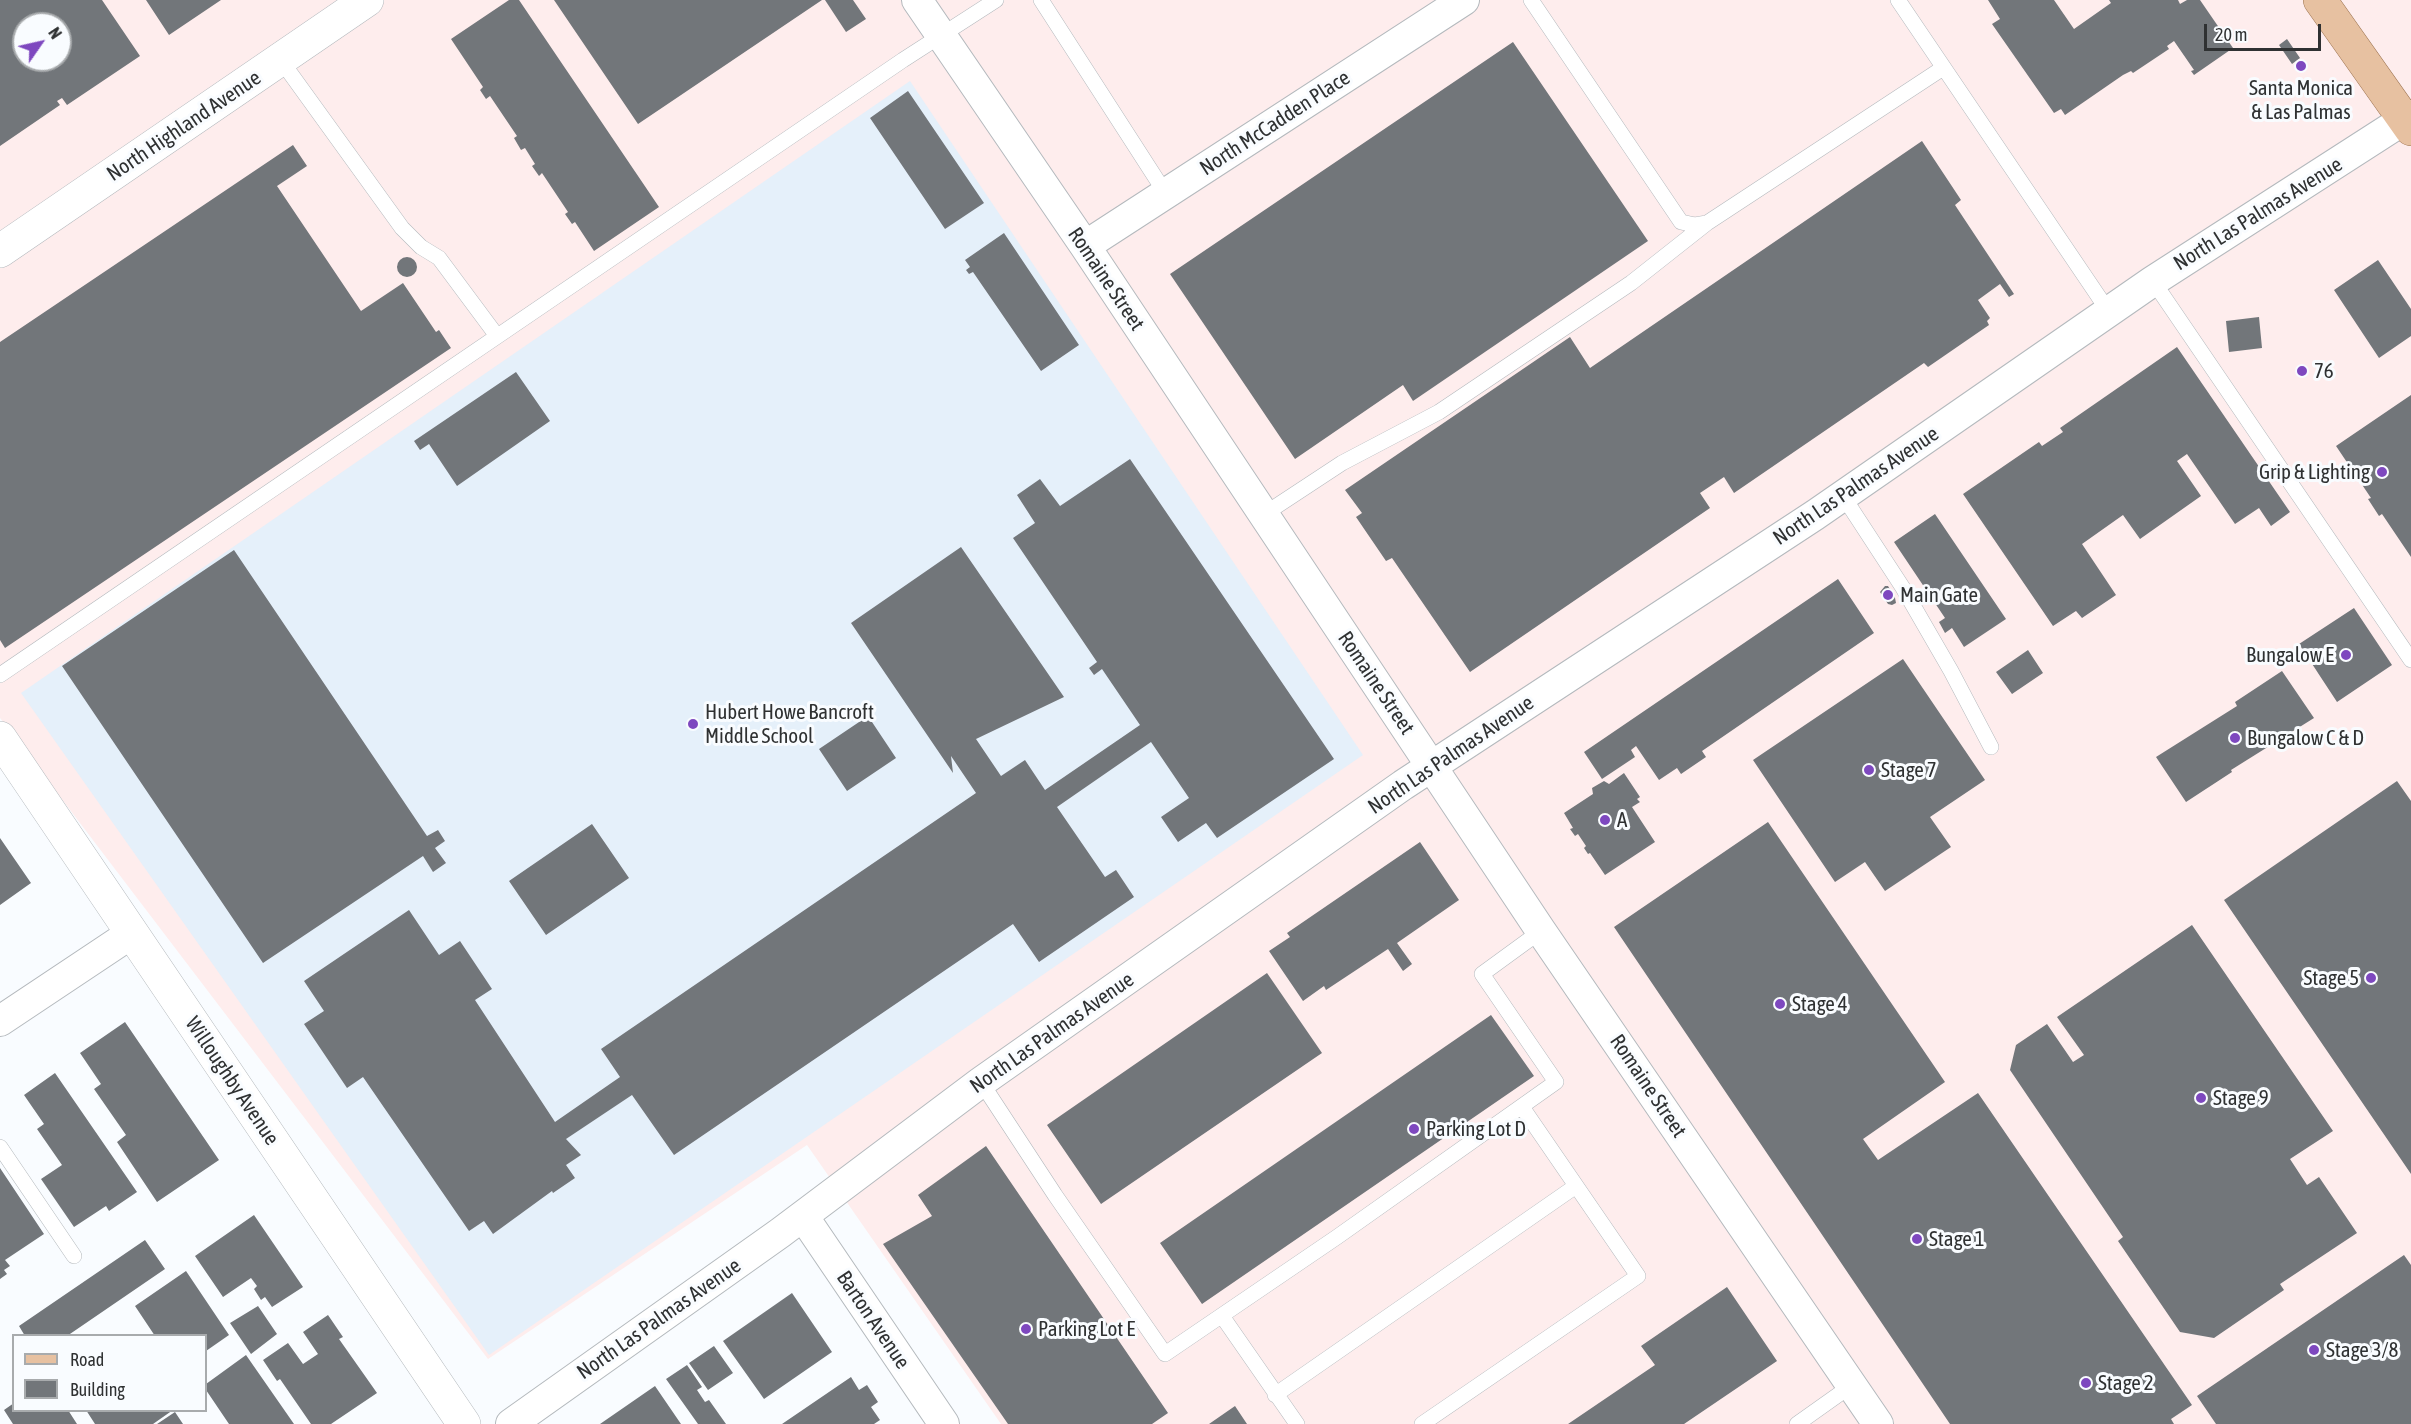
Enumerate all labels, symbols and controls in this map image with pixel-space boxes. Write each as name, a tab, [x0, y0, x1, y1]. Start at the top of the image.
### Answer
north arrow	[12, 12, 72, 72]
scale bar	[2207, 12, 2324, 50]
text: N	[45, 24, 65, 42]
text: 20 m	[2215, 24, 2247, 45]
marker: Santa Monica & Las Palmas	[2294, 59, 2308, 73]
street label: North Highland Avenue	[102, 65, 266, 187]
street label: North McCadden Place	[1195, 65, 1355, 181]
place label: Santa Monica & Las Palmas	[2249, 75, 2353, 125]
street label: North Las Palmas Avenue	[2169, 152, 2347, 276]
street label: Romaine Street	[1062, 223, 1150, 335]
place label: 76	[2314, 358, 2334, 384]
marker: 76	[2295, 364, 2309, 378]
street label: North Las Palmas Avenue	[1769, 421, 1943, 551]
place label: Grip & Lighting	[2259, 459, 2370, 485]
marker: Grip & Lighting	[2375, 465, 2389, 479]
place label: Main Gate	[1900, 582, 1978, 608]
marker: Main Gate	[1881, 588, 1895, 602]
street label: Romaine Street	[1332, 627, 1420, 739]
place label: Bungalow E	[2246, 642, 2334, 668]
marker: Bungalow E	[2339, 648, 2353, 662]
street label: North Las Palmas Avenue	[1364, 690, 1538, 820]
place label: Hubert Howe Bancroft Middle School	[705, 699, 874, 749]
marker: Hubert Howe Bancroft Middle School	[686, 717, 700, 731]
place label: Bungalow C & D	[2247, 725, 2364, 751]
marker: Bungalow C & D	[2228, 731, 2242, 745]
place label: Stage 7	[1881, 757, 1937, 783]
marker: Stage 7	[1862, 763, 1876, 777]
place label: A	[1617, 807, 1627, 833]
marker: A	[1598, 813, 1612, 827]
place label: Stage 5	[2303, 965, 2359, 991]
street label: North Las Palmas Avenue	[965, 967, 1139, 1099]
marker: Stage 5	[2364, 971, 2378, 985]
place label: Stage 4	[1792, 991, 1848, 1017]
marker: Stage 4	[1773, 997, 1787, 1011]
street label: Willoughby Avenue	[180, 1012, 284, 1150]
street label: Romaine Street	[1604, 1030, 1692, 1142]
place label: Stage 9	[2213, 1085, 2269, 1111]
marker: Stage 9	[2194, 1091, 2208, 1105]
place label: Parking Lot D	[1426, 1116, 1526, 1142]
marker: Parking Lot D	[1407, 1122, 1421, 1136]
place label: Stage 1	[1929, 1226, 1985, 1252]
marker: Stage 1	[1910, 1232, 1924, 1246]
street label: North Las Palmas Avenue	[572, 1253, 746, 1385]
street label: Barton Avenue	[831, 1266, 915, 1374]
place label: Parking Lot E	[1038, 1316, 1135, 1342]
marker: Parking Lot E	[1019, 1322, 1033, 1336]
legend	[12, 1334, 207, 1412]
place label: Stage 3/8	[2326, 1337, 2398, 1363]
marker: Stage 3/8	[2307, 1343, 2321, 1357]
text: Road	[70, 1349, 104, 1370]
place label: Stage 2	[2098, 1370, 2154, 1396]
marker: Stage 2	[2079, 1376, 2093, 1390]
text: Building	[70, 1379, 125, 1400]

